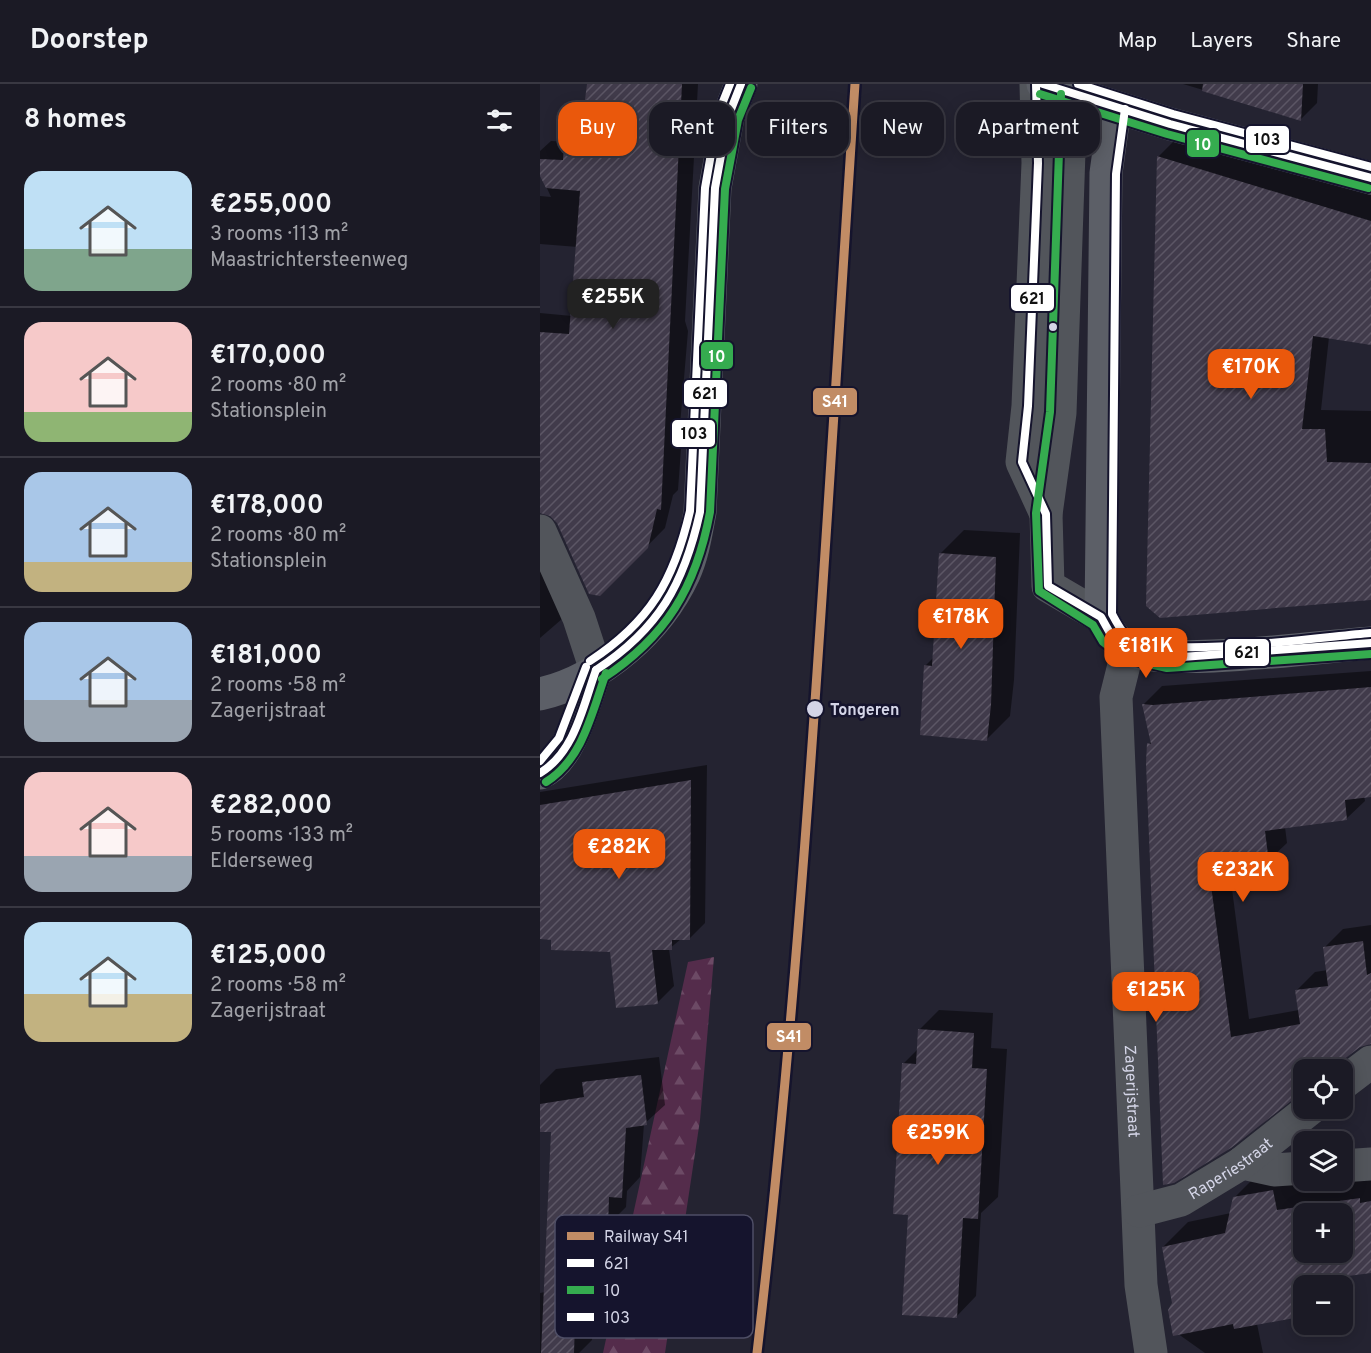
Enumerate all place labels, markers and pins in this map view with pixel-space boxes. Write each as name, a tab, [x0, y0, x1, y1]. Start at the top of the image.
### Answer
pin: €255K	[571, 279, 655, 330]
unlabelled marker	[1047, 321, 1059, 333]
pin: €170K	[1209, 349, 1293, 400]
pin: €178K	[919, 599, 1003, 650]
pin: €181K	[1104, 628, 1188, 679]
marker: Tongeren	[805, 699, 825, 719]
place label: Tongeren	[830, 701, 899, 721]
pin: €282K	[577, 829, 661, 880]
pin: €232K	[1201, 852, 1285, 903]
pin: €125K	[1114, 972, 1198, 1023]
pin: €259K	[896, 1115, 980, 1166]

